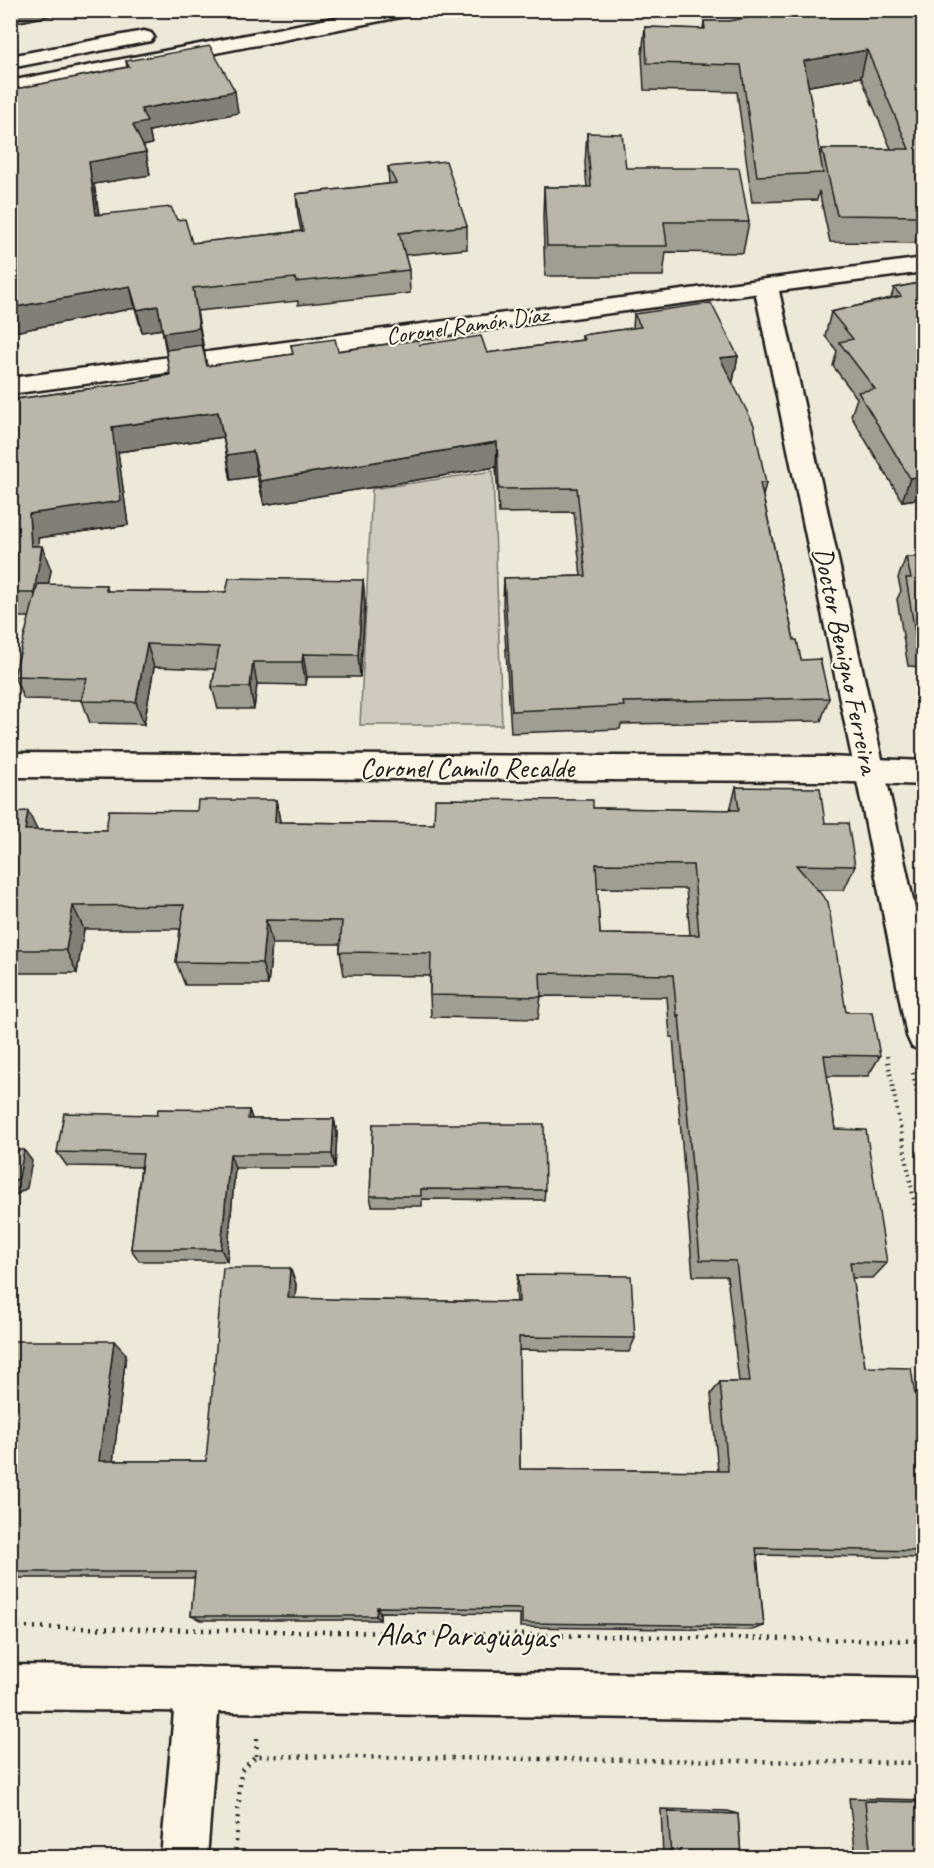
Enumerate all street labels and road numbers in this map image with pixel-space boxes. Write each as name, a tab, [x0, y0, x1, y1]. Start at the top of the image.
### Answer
street label: Coronel Ramón Díaz	[384, 298, 552, 351]
street label: Doctor Benigno Ferreira	[805, 544, 888, 779]
street label: Coronel Camilo Recalde	[360, 750, 576, 785]
street label: Alas Paraguayas	[376, 1612, 561, 1658]

